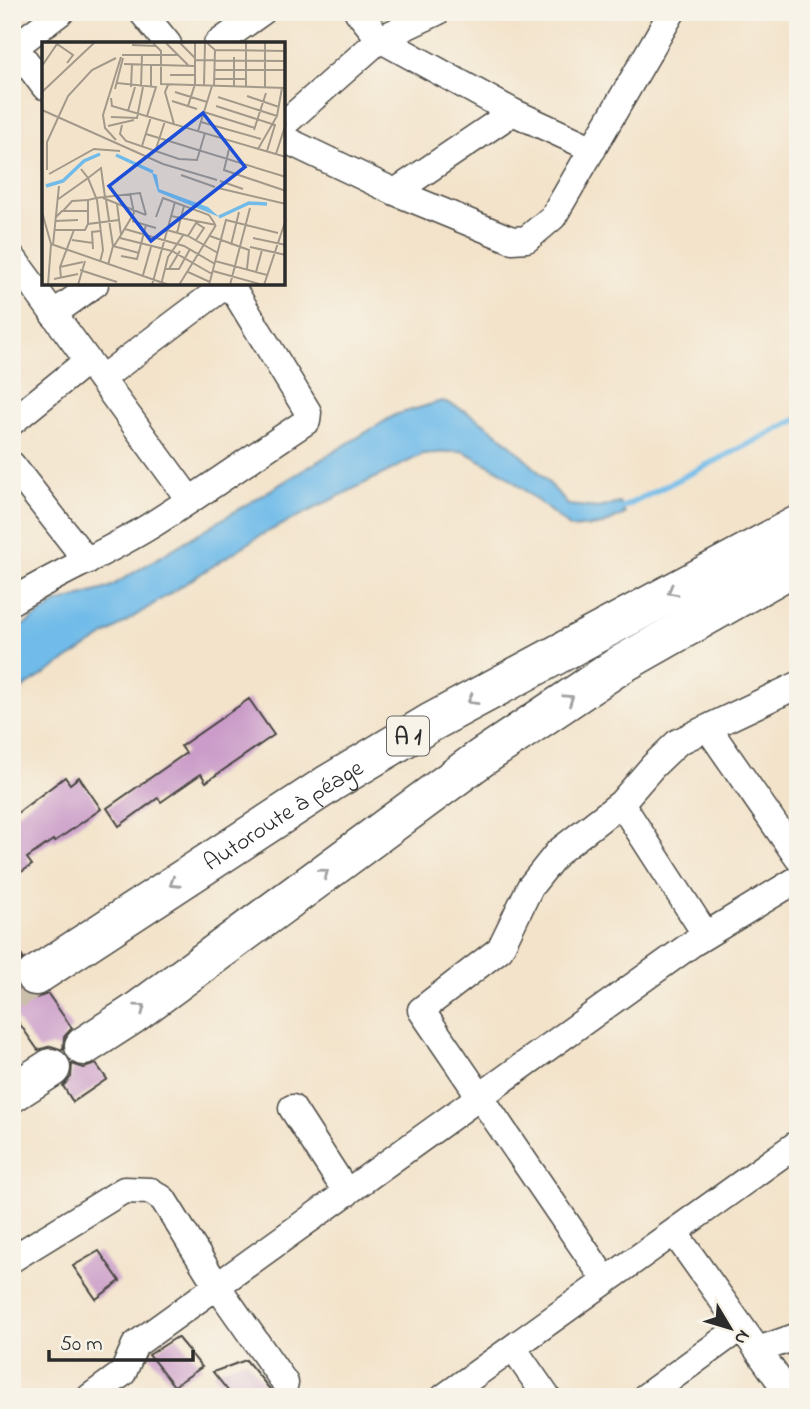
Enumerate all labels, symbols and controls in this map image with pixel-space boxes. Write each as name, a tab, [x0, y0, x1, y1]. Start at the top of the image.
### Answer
inset map	[42, 42, 285, 285]
one-way arrow	[667, 583, 679, 596]
one-way arrow	[467, 692, 480, 705]
one-way arrow	[561, 695, 574, 707]
road number: A 1	[387, 716, 429, 756]
street label: Autoroute à péage	[198, 752, 371, 881]
one-way arrow	[316, 869, 329, 882]
one-way arrow	[169, 875, 182, 888]
one-way arrow	[133, 1004, 146, 1016]
north arrow	[694, 1294, 764, 1364]
scale bar	[49, 1318, 192, 1362]
text: N	[727, 1324, 756, 1350]
text: 50 m	[60, 1330, 103, 1360]

